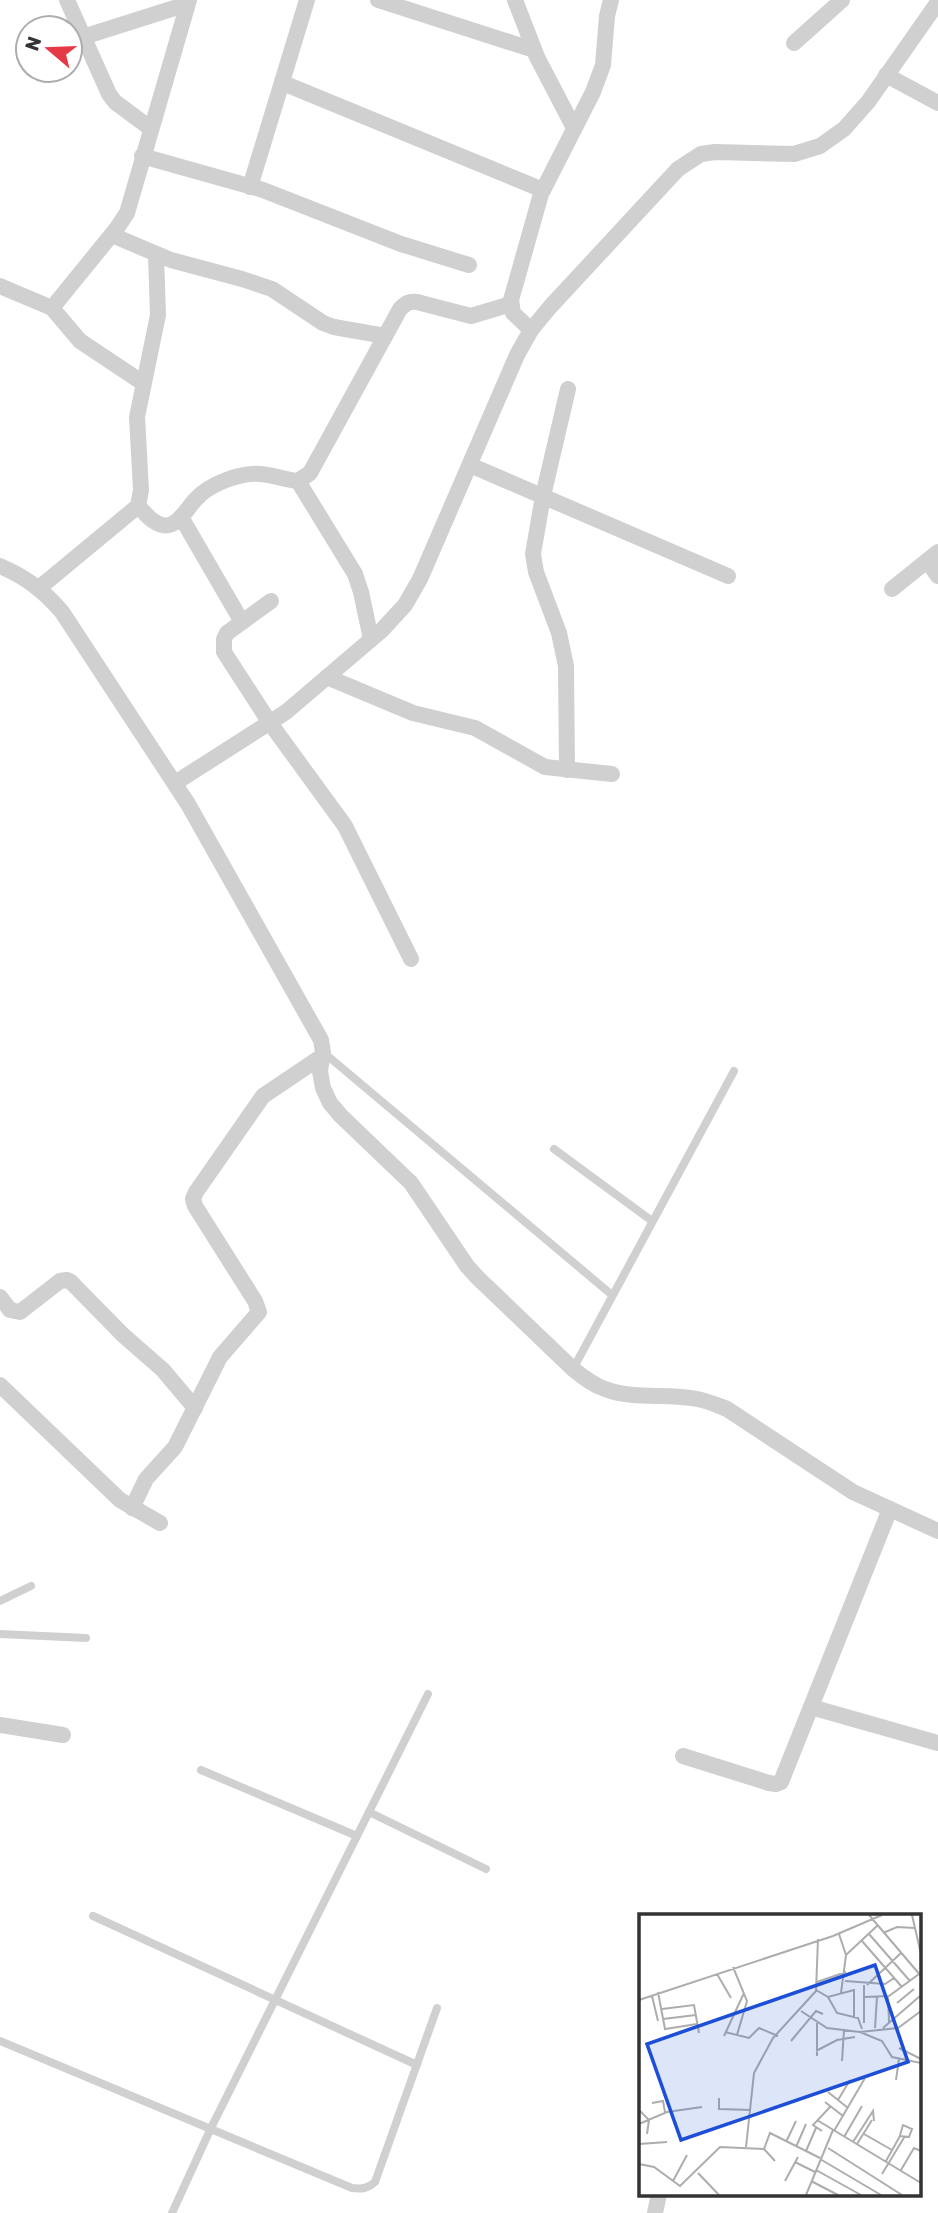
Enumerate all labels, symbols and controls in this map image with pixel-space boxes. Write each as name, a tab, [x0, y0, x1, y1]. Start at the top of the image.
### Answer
north arrow	[14, 14, 84, 84]
text: N	[20, 33, 46, 54]
inset map	[639, 1914, 920, 2196]

